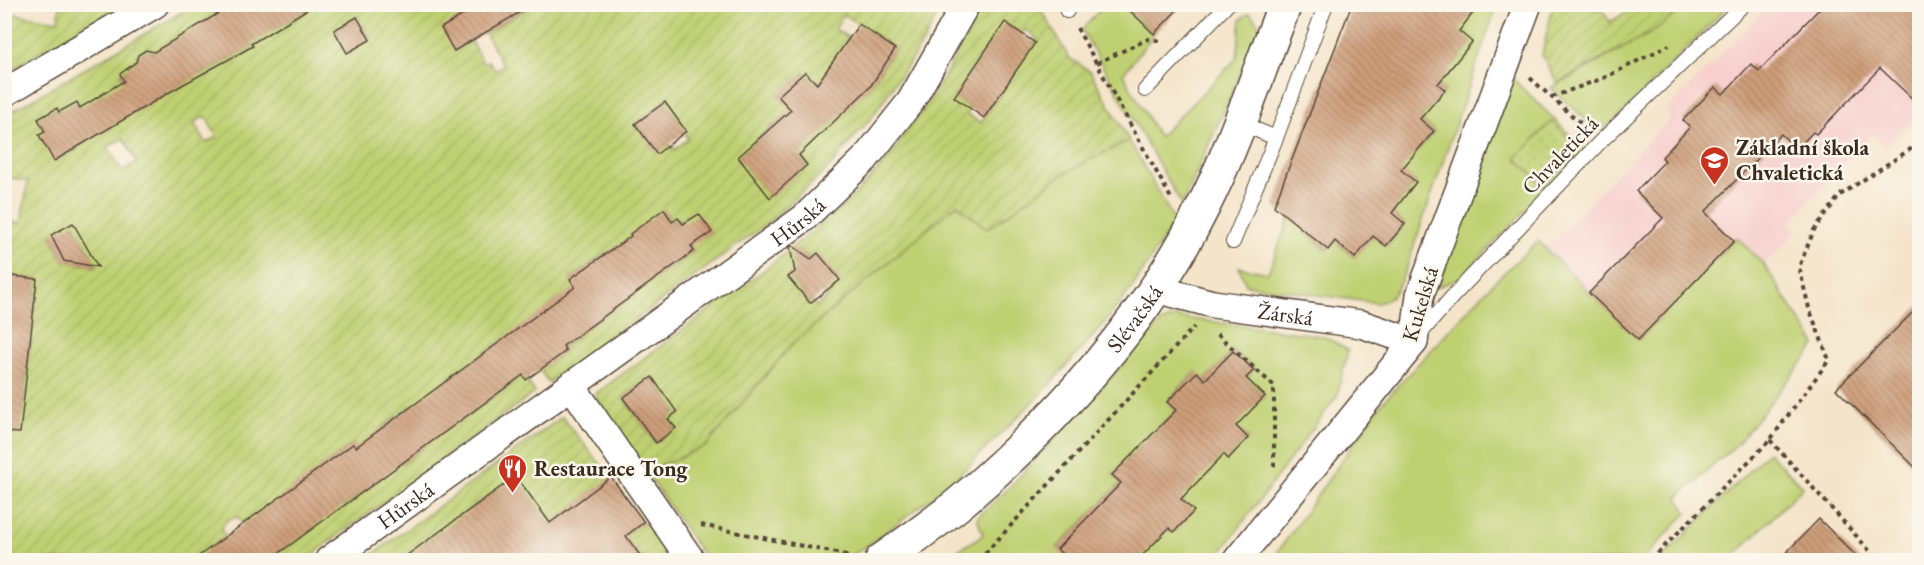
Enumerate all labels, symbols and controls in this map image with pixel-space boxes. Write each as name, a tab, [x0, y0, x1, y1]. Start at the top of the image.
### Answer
street label: Chvaletická	[1515, 109, 1605, 201]
place label: Základní škola Chvaletická	[1736, 133, 1869, 187]
school or university icon: Základní škola Chvaletická	[1699, 144, 1731, 186]
street label: Hůrská	[764, 191, 832, 252]
street label: Kukelská	[1395, 263, 1445, 345]
street label: Slévačská	[1100, 279, 1169, 358]
street label: Žárská	[1256, 296, 1315, 332]
restaurant icon: Restaurace Tong	[497, 452, 529, 494]
place label: Restaurace Tong	[534, 454, 689, 483]
street label: Hůrská	[371, 475, 440, 535]

